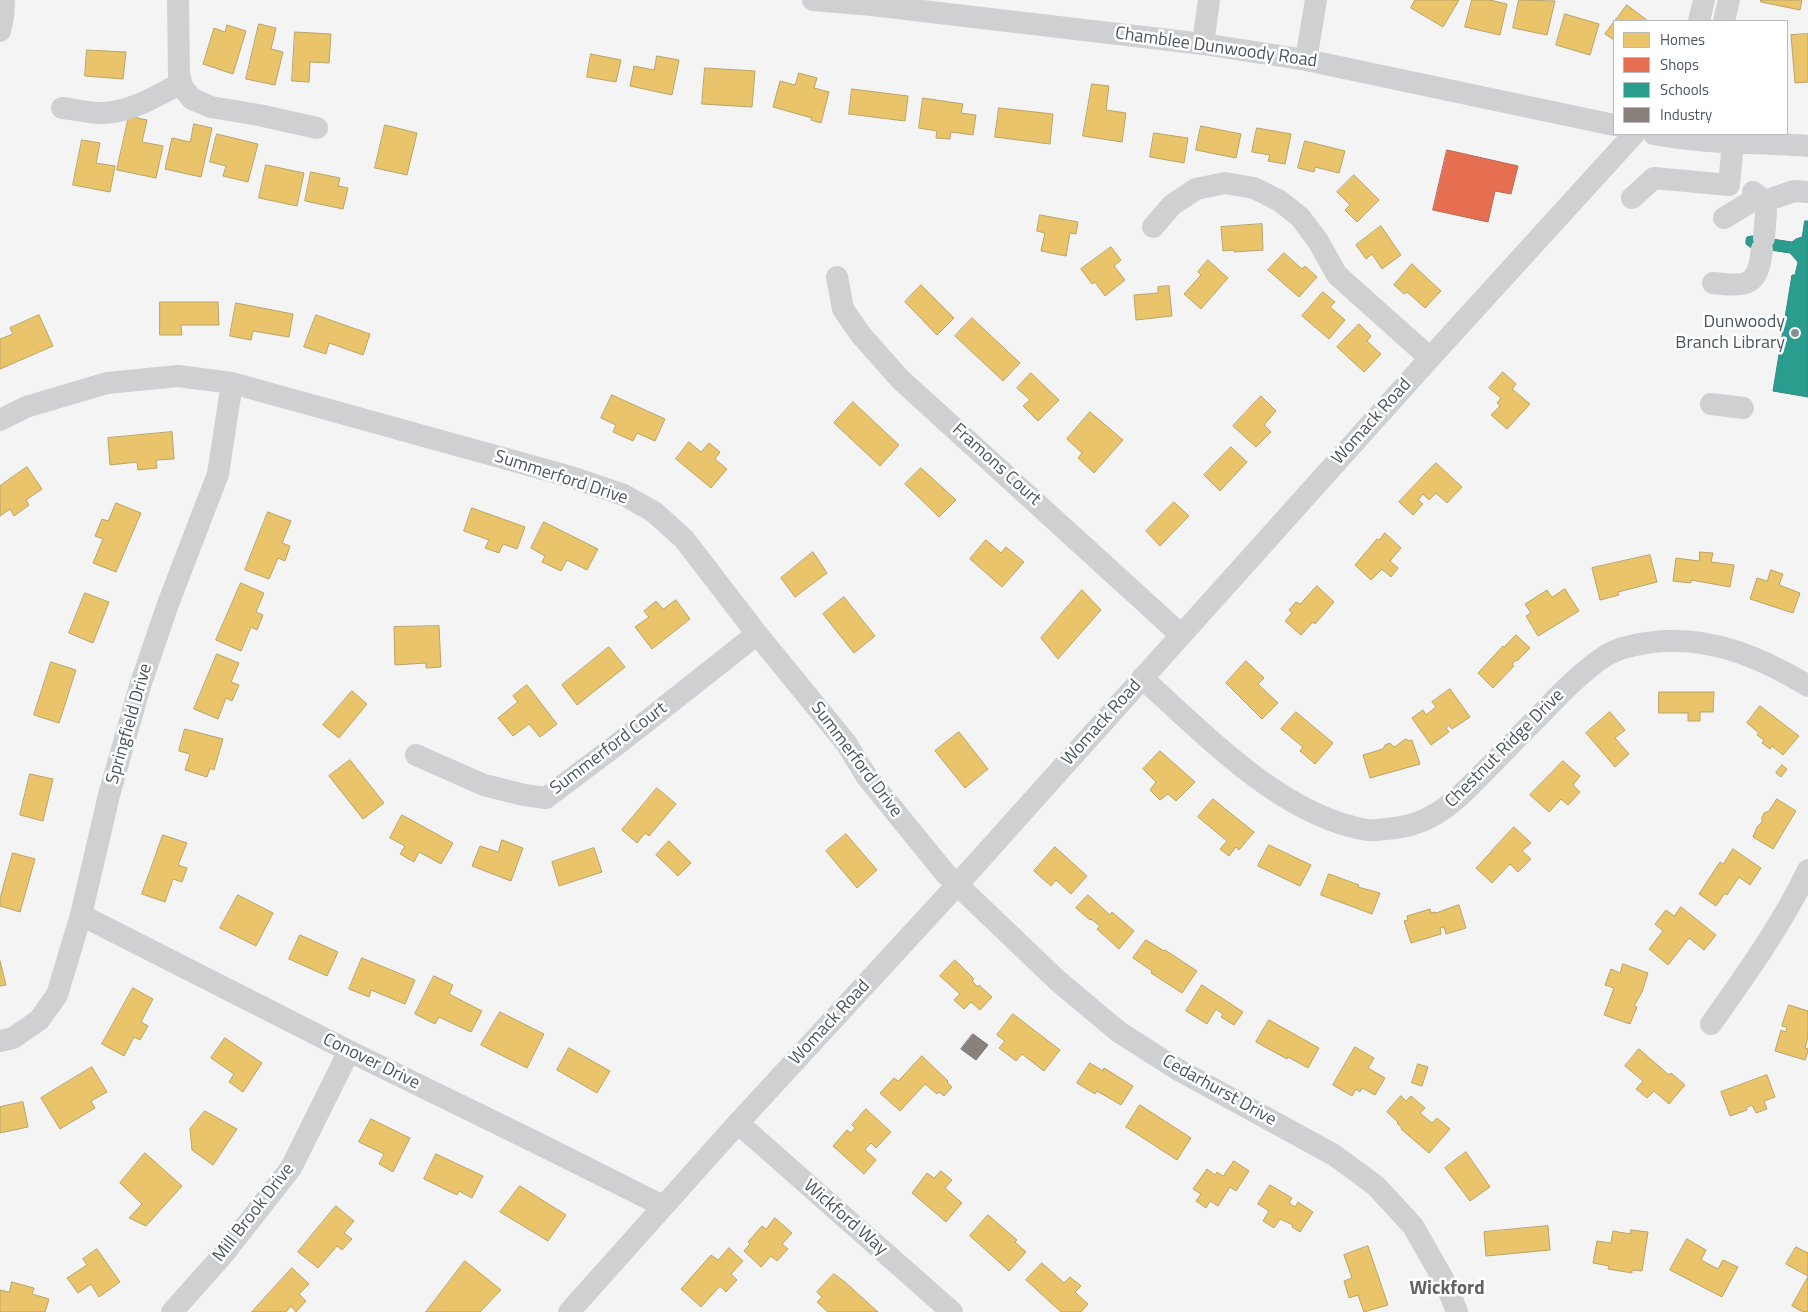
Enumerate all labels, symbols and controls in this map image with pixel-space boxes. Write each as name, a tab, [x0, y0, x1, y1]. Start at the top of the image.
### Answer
legend	[1613, 20, 1788, 135]
street label: Chamblee Dunwoody Road	[1114, 23, 1318, 73]
text: Homes	[1660, 28, 1705, 51]
text: Shops	[1660, 53, 1699, 76]
text: Schools	[1660, 78, 1709, 101]
text: Industry	[1660, 103, 1712, 126]
place label: Dunwoody Branch Library	[1675, 312, 1785, 354]
marker: Dunwoody Branch Library	[1789, 327, 1801, 339]
street label: Womack Road	[1328, 374, 1416, 470]
street label: Framons Court	[947, 419, 1045, 511]
street label: Summerford Drive	[492, 446, 630, 510]
street label: Springfield Drive	[102, 661, 158, 787]
street label: Womack Road	[1058, 675, 1146, 771]
street label: Chestnut Ridge Drive	[1441, 685, 1569, 813]
street label: Summerford Court	[546, 698, 672, 800]
street label: Summerford Drive	[806, 698, 906, 822]
street label: Womack Road	[785, 976, 875, 1070]
street label: Conover Drive	[319, 1029, 423, 1095]
street label: Cedarhurst Drive	[1158, 1051, 1280, 1131]
street label: Mill Brook Drive	[209, 1159, 299, 1267]
street label: Wickford Way	[799, 1176, 891, 1260]
district label: Wickford	[1409, 1278, 1485, 1300]

